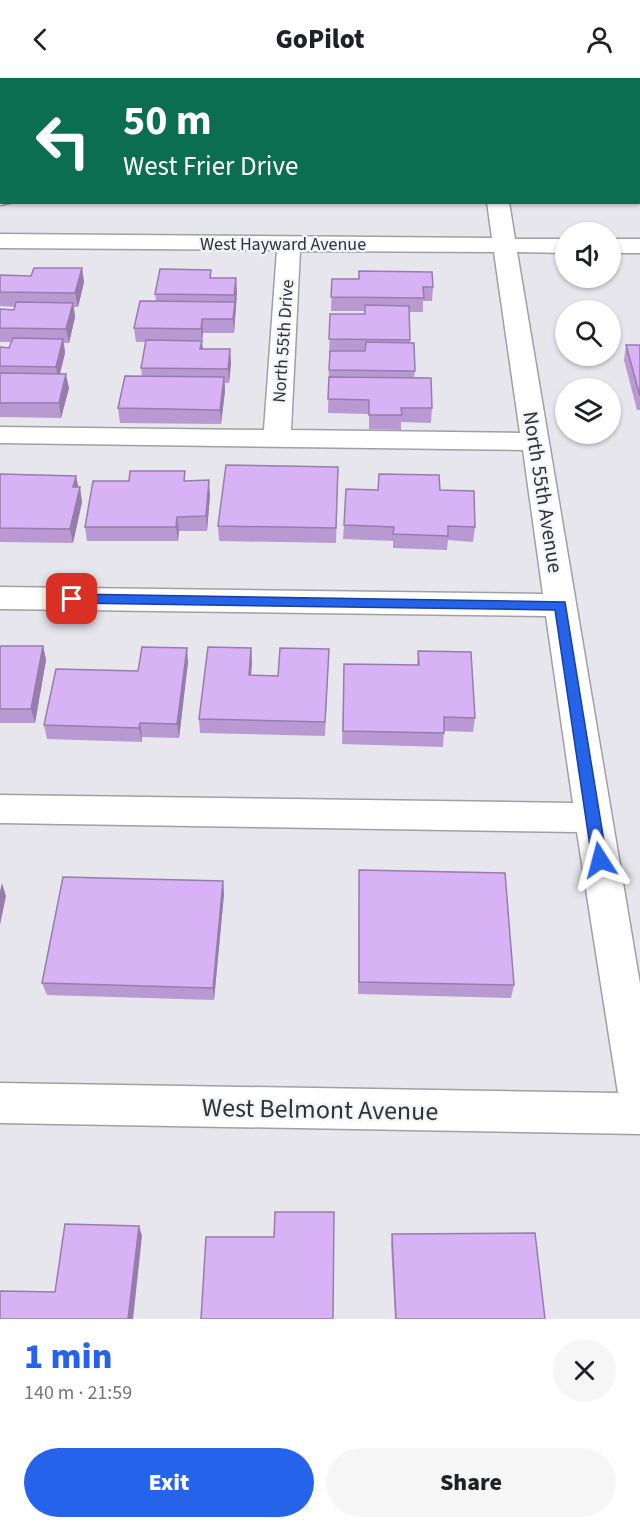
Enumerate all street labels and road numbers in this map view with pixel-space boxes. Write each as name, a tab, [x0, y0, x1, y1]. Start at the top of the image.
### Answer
street label: West Hayward Avenue	[200, 232, 366, 257]
street label: North 55th Drive	[267, 278, 300, 404]
street label: North 55th Avenue	[515, 409, 571, 575]
street label: West Belmont Avenue	[201, 1089, 439, 1130]

